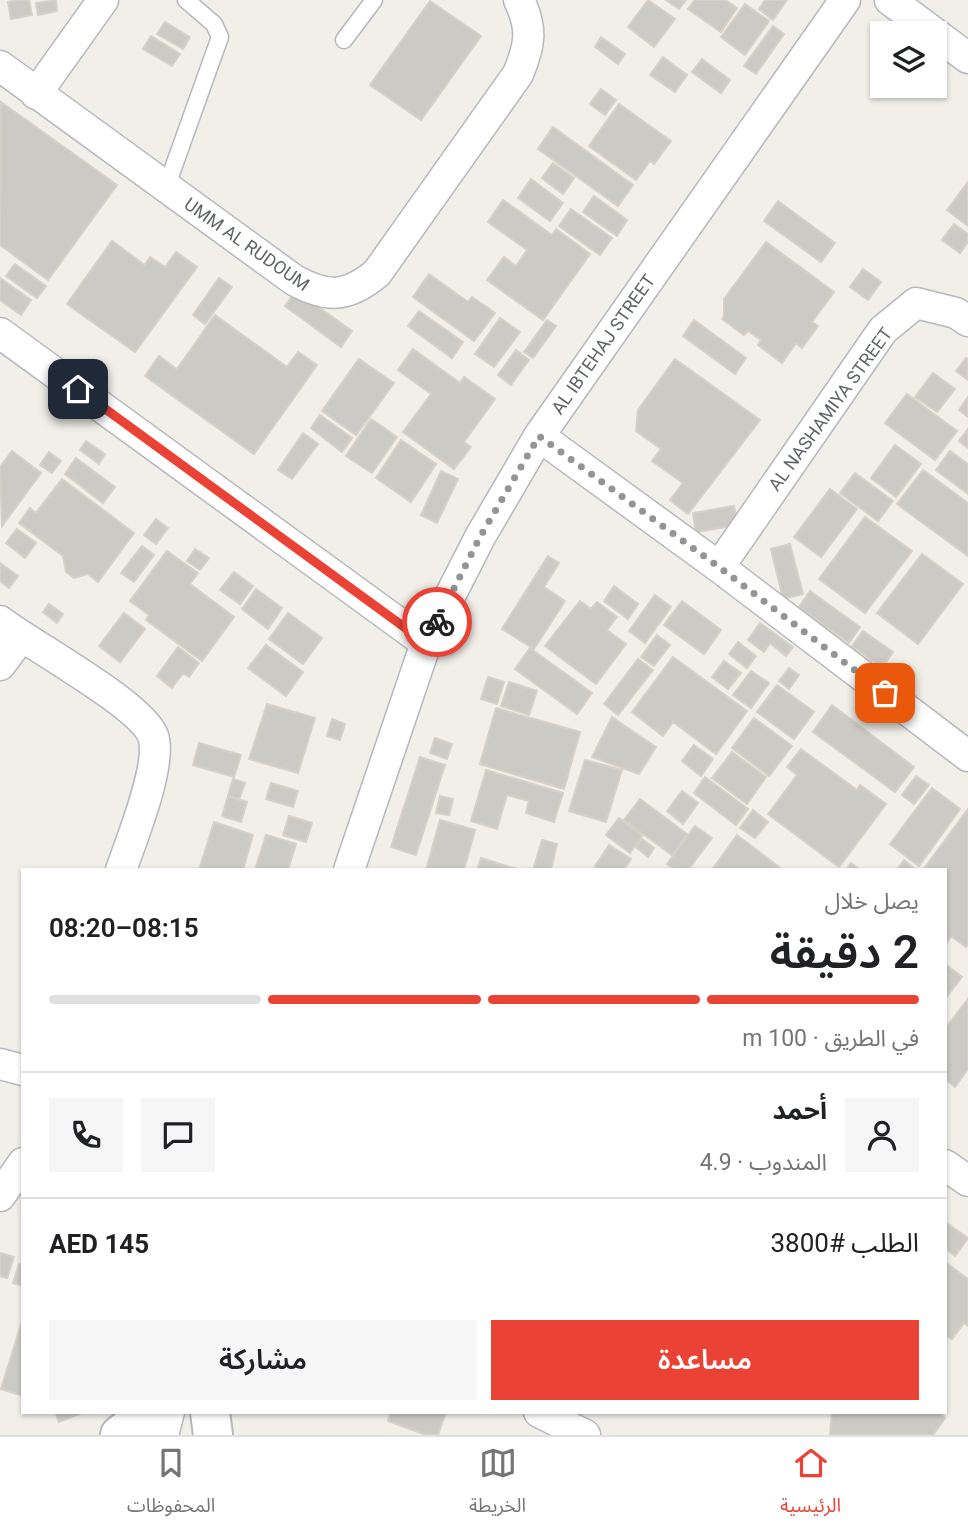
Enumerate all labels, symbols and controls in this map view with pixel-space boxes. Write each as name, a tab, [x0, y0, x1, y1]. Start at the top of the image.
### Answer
map controls	[870, 21, 947, 98]
button: layers	[870, 21, 947, 98]
street label: UMM AL RUDOUM	[180, 193, 314, 295]
street label: AL IBTEHAJ STREET	[547, 270, 659, 418]
street label: AL NASHAMIYA STREET	[764, 323, 896, 495]
pin	[48, 359, 108, 419]
icon: home	[59, 370, 97, 408]
courier	[402, 587, 472, 657]
icon: bike	[418, 603, 456, 641]
pin	[855, 663, 915, 723]
icon: bag	[866, 674, 904, 712]
text: يصل خلال	[824, 888, 919, 915]
text: 08:15–08:20	[49, 913, 199, 943]
text: 2 دقيقة	[770, 925, 919, 979]
text: في الطريق · 100 m	[742, 1025, 919, 1052]
text: أحمد	[773, 1095, 827, 1125]
button: phone	[49, 1098, 123, 1172]
button: chat	[141, 1098, 215, 1172]
button: person	[845, 1098, 919, 1172]
text: المندوب · 4.9	[700, 1149, 827, 1176]
text: الطلب #3800	[770, 1228, 919, 1258]
text: AED 145	[49, 1229, 149, 1259]
button: مشاركة	[49, 1320, 477, 1400]
button: مساعدة	[491, 1320, 919, 1400]
tab: المحفوظات	[127, 1444, 215, 1526]
tab: الخريطة	[469, 1444, 526, 1526]
tab: الرئيسية	[780, 1444, 841, 1526]

